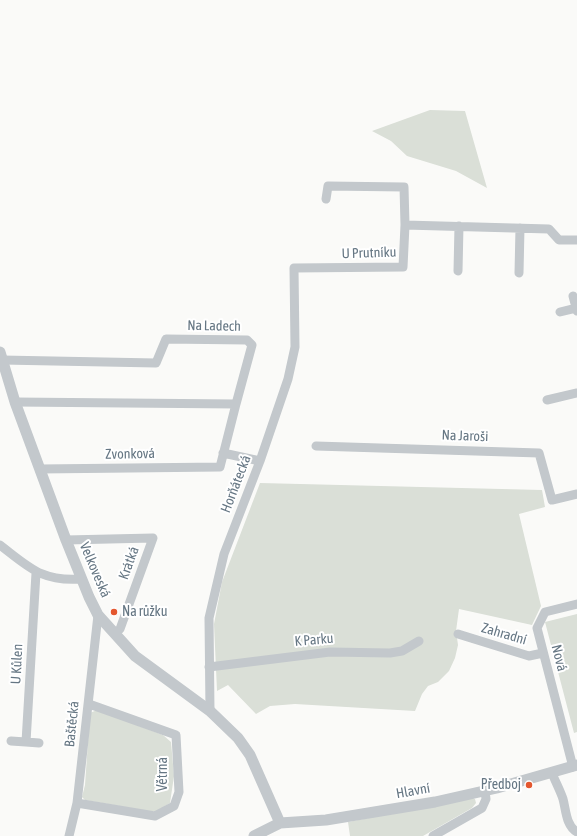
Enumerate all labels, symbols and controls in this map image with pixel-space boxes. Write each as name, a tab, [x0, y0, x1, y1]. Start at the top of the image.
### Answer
street label: U Prutníku	[341, 244, 397, 262]
street label: Na Ladech	[187, 317, 241, 335]
street label: Na Jaroši	[441, 427, 489, 445]
street label: Zvonková	[105, 445, 155, 463]
street label: Horňátecká	[217, 453, 255, 515]
street label: Velkoveská	[76, 540, 114, 600]
street label: Krátká	[115, 544, 143, 582]
place label: Na růžku	[122, 604, 168, 620]
marker: Na růžku	[109, 607, 119, 617]
street label: Zahradní	[479, 620, 529, 648]
street label: K Parku	[294, 630, 334, 650]
street label: U Kůlen	[8, 643, 26, 685]
street label: Nová	[548, 643, 570, 673]
street label: Baštěcká	[61, 700, 83, 748]
street label: Větrná	[155, 757, 171, 791]
place label: Předboj	[481, 777, 521, 793]
street label: Hlavní	[395, 780, 431, 802]
marker: Předboj	[524, 780, 534, 790]

